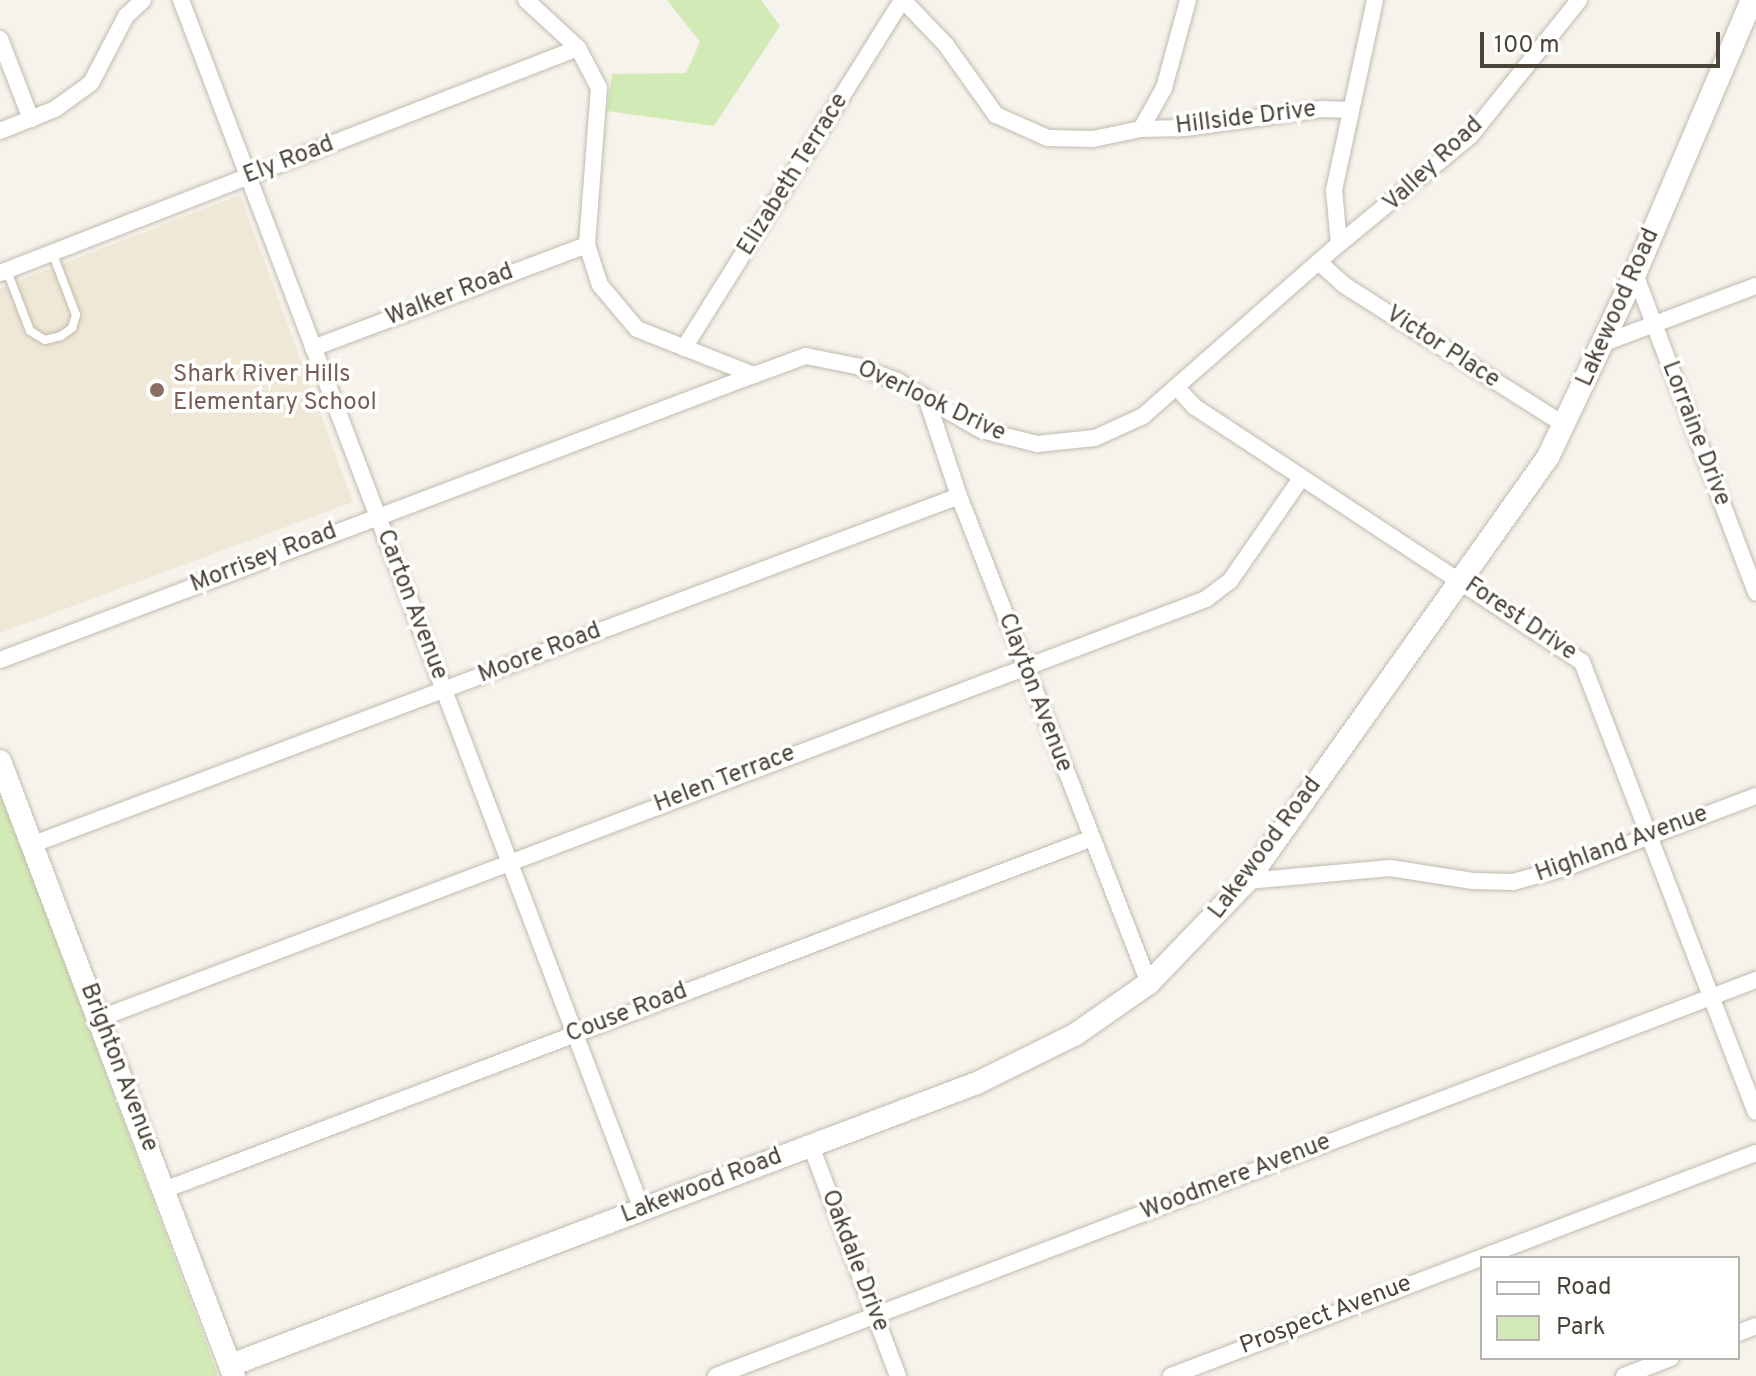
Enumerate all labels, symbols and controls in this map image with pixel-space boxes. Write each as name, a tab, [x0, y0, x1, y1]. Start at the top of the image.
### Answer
scale bar	[1484, 16, 1724, 66]
text: 100 m	[1494, 31, 1560, 61]
street label: Elizabeth Terrace	[732, 88, 856, 262]
street label: Hillside Drive	[1174, 96, 1318, 142]
street label: Valley Road	[1378, 112, 1490, 218]
street label: Ely Road	[240, 131, 338, 191]
street label: Lakewood Road	[1571, 225, 1667, 391]
street label: Walker Road	[382, 259, 518, 333]
street label: Victor Place	[1380, 300, 1504, 396]
street label: Overlook Drive	[852, 355, 1010, 449]
street label: Lorraine Drive	[1654, 358, 1736, 510]
place label: Shark River Hills Elementary School	[173, 362, 377, 418]
marker: Shark River Hills Elementary School	[148, 381, 166, 399]
street label: Morrisey Road	[187, 518, 341, 600]
street label: Carton Avenue	[369, 525, 453, 685]
street label: Forest Drive	[1459, 572, 1581, 668]
street label: Clayton Avenue	[990, 609, 1078, 777]
street label: Moore Road	[475, 617, 605, 691]
street label: Helen Terrace	[650, 740, 800, 820]
street label: Lakewood Road	[1203, 772, 1329, 926]
street label: Highland Avenue	[1531, 800, 1713, 890]
street label: Couse Road	[562, 978, 692, 1050]
street label: Brighton Avenue	[72, 979, 164, 1157]
street label: Woodmere Avenue	[1137, 1128, 1335, 1228]
street label: Lakewood Road	[618, 1143, 786, 1231]
street label: Oakdale Drive	[814, 1186, 894, 1336]
legend	[1480, 1256, 1740, 1360]
street label: Prospect Avenue	[1236, 1270, 1416, 1362]
text: Road	[1556, 1273, 1612, 1303]
text: Park	[1556, 1313, 1606, 1343]

